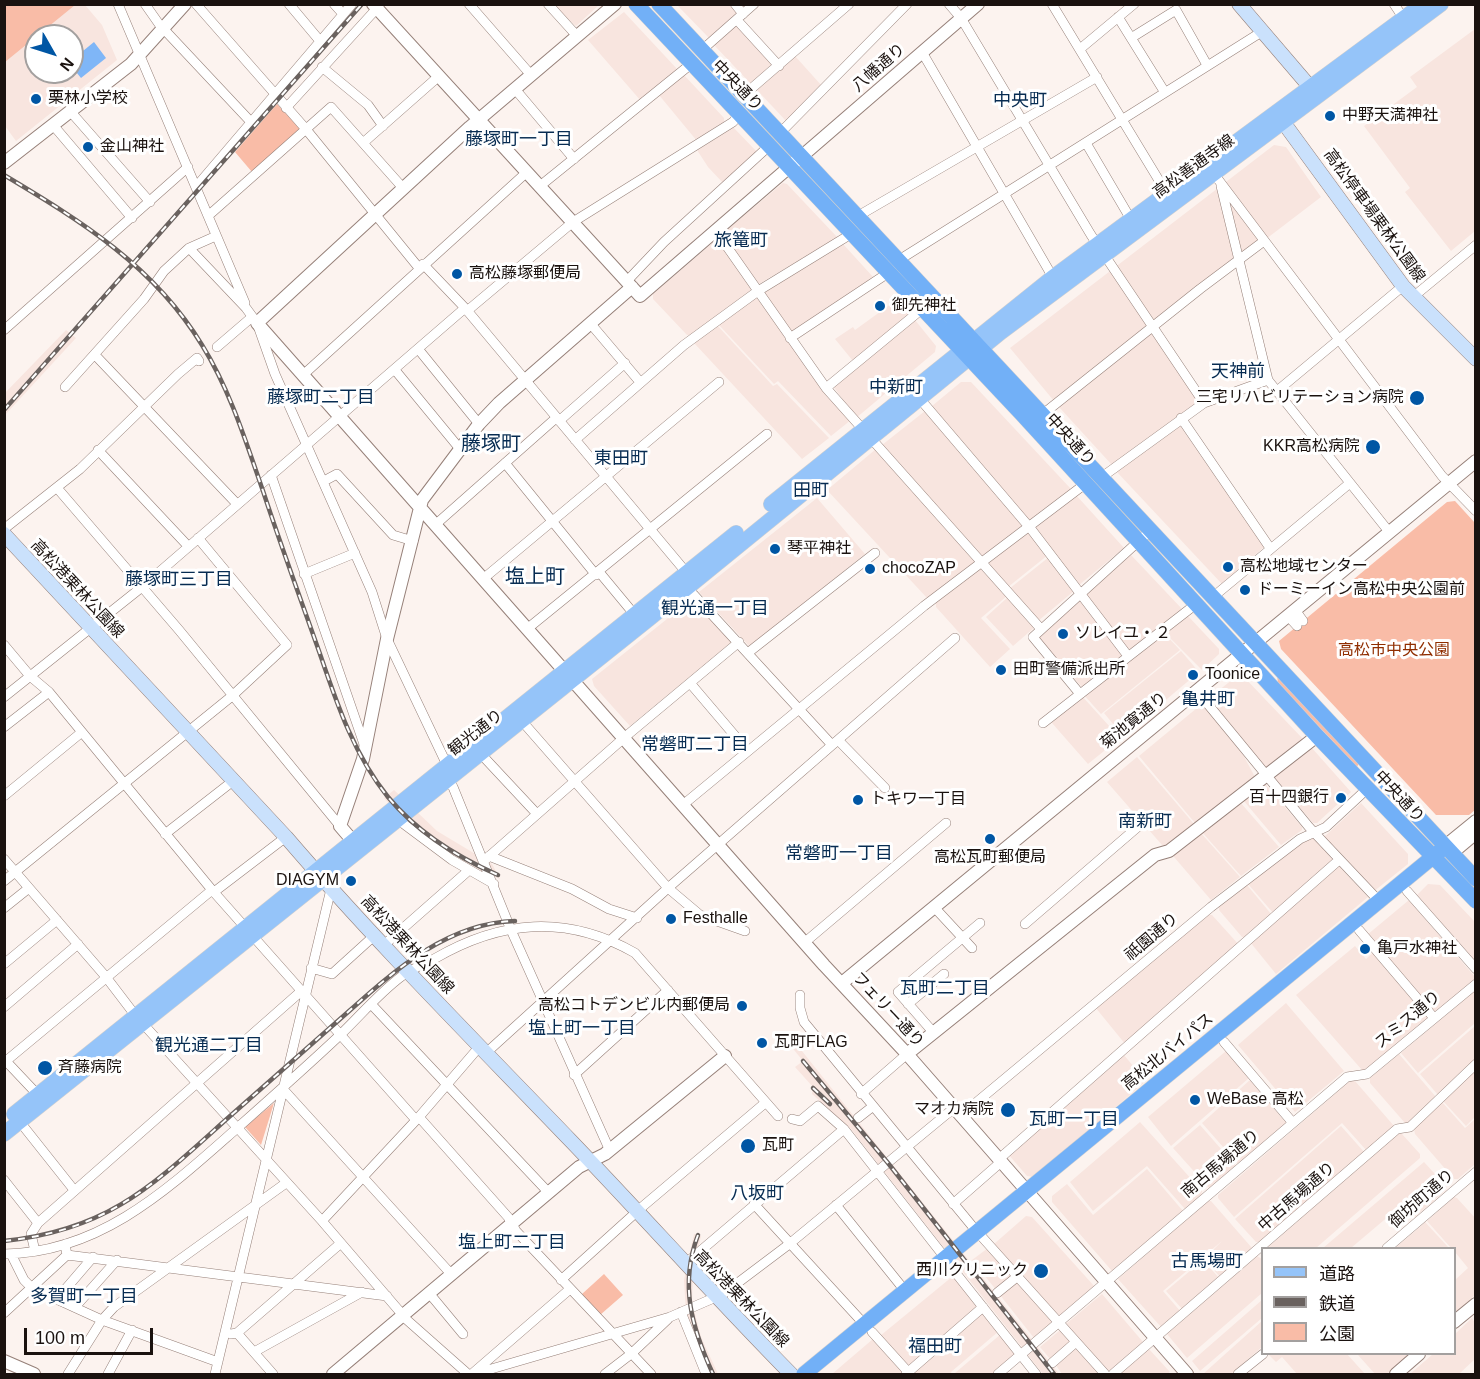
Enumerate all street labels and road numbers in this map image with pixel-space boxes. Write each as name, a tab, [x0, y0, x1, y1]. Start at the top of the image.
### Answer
street label: 八幡通り	[849, 40, 909, 96]
street label: 中央通り	[708, 56, 766, 116]
street label: 高松善通寺線	[1150, 131, 1238, 203]
street label: 高松停車場栗林公園線	[1319, 146, 1429, 286]
street label: 中央通り	[1041, 410, 1099, 470]
street label: 高松港栗林公園線	[26, 536, 128, 642]
street label: 菊池寛通り	[1097, 688, 1171, 754]
street label: 観光通り	[445, 706, 507, 760]
street label: 中央通り	[1370, 767, 1428, 827]
street label: 高松港栗林公園線	[356, 892, 458, 998]
street label: 祇園通り	[1121, 909, 1183, 965]
street label: フェリー通り	[848, 968, 928, 1052]
street label: スミス通り	[1371, 987, 1445, 1053]
street label: 高松北バイパス	[1118, 1009, 1218, 1095]
street label: 南古馬場通り	[1178, 1126, 1264, 1202]
street label: 中古馬場通り	[1254, 1158, 1340, 1236]
street label: 御坊町通り	[1386, 1166, 1458, 1232]
street label: 高松港栗林公園線	[690, 1246, 792, 1352]

